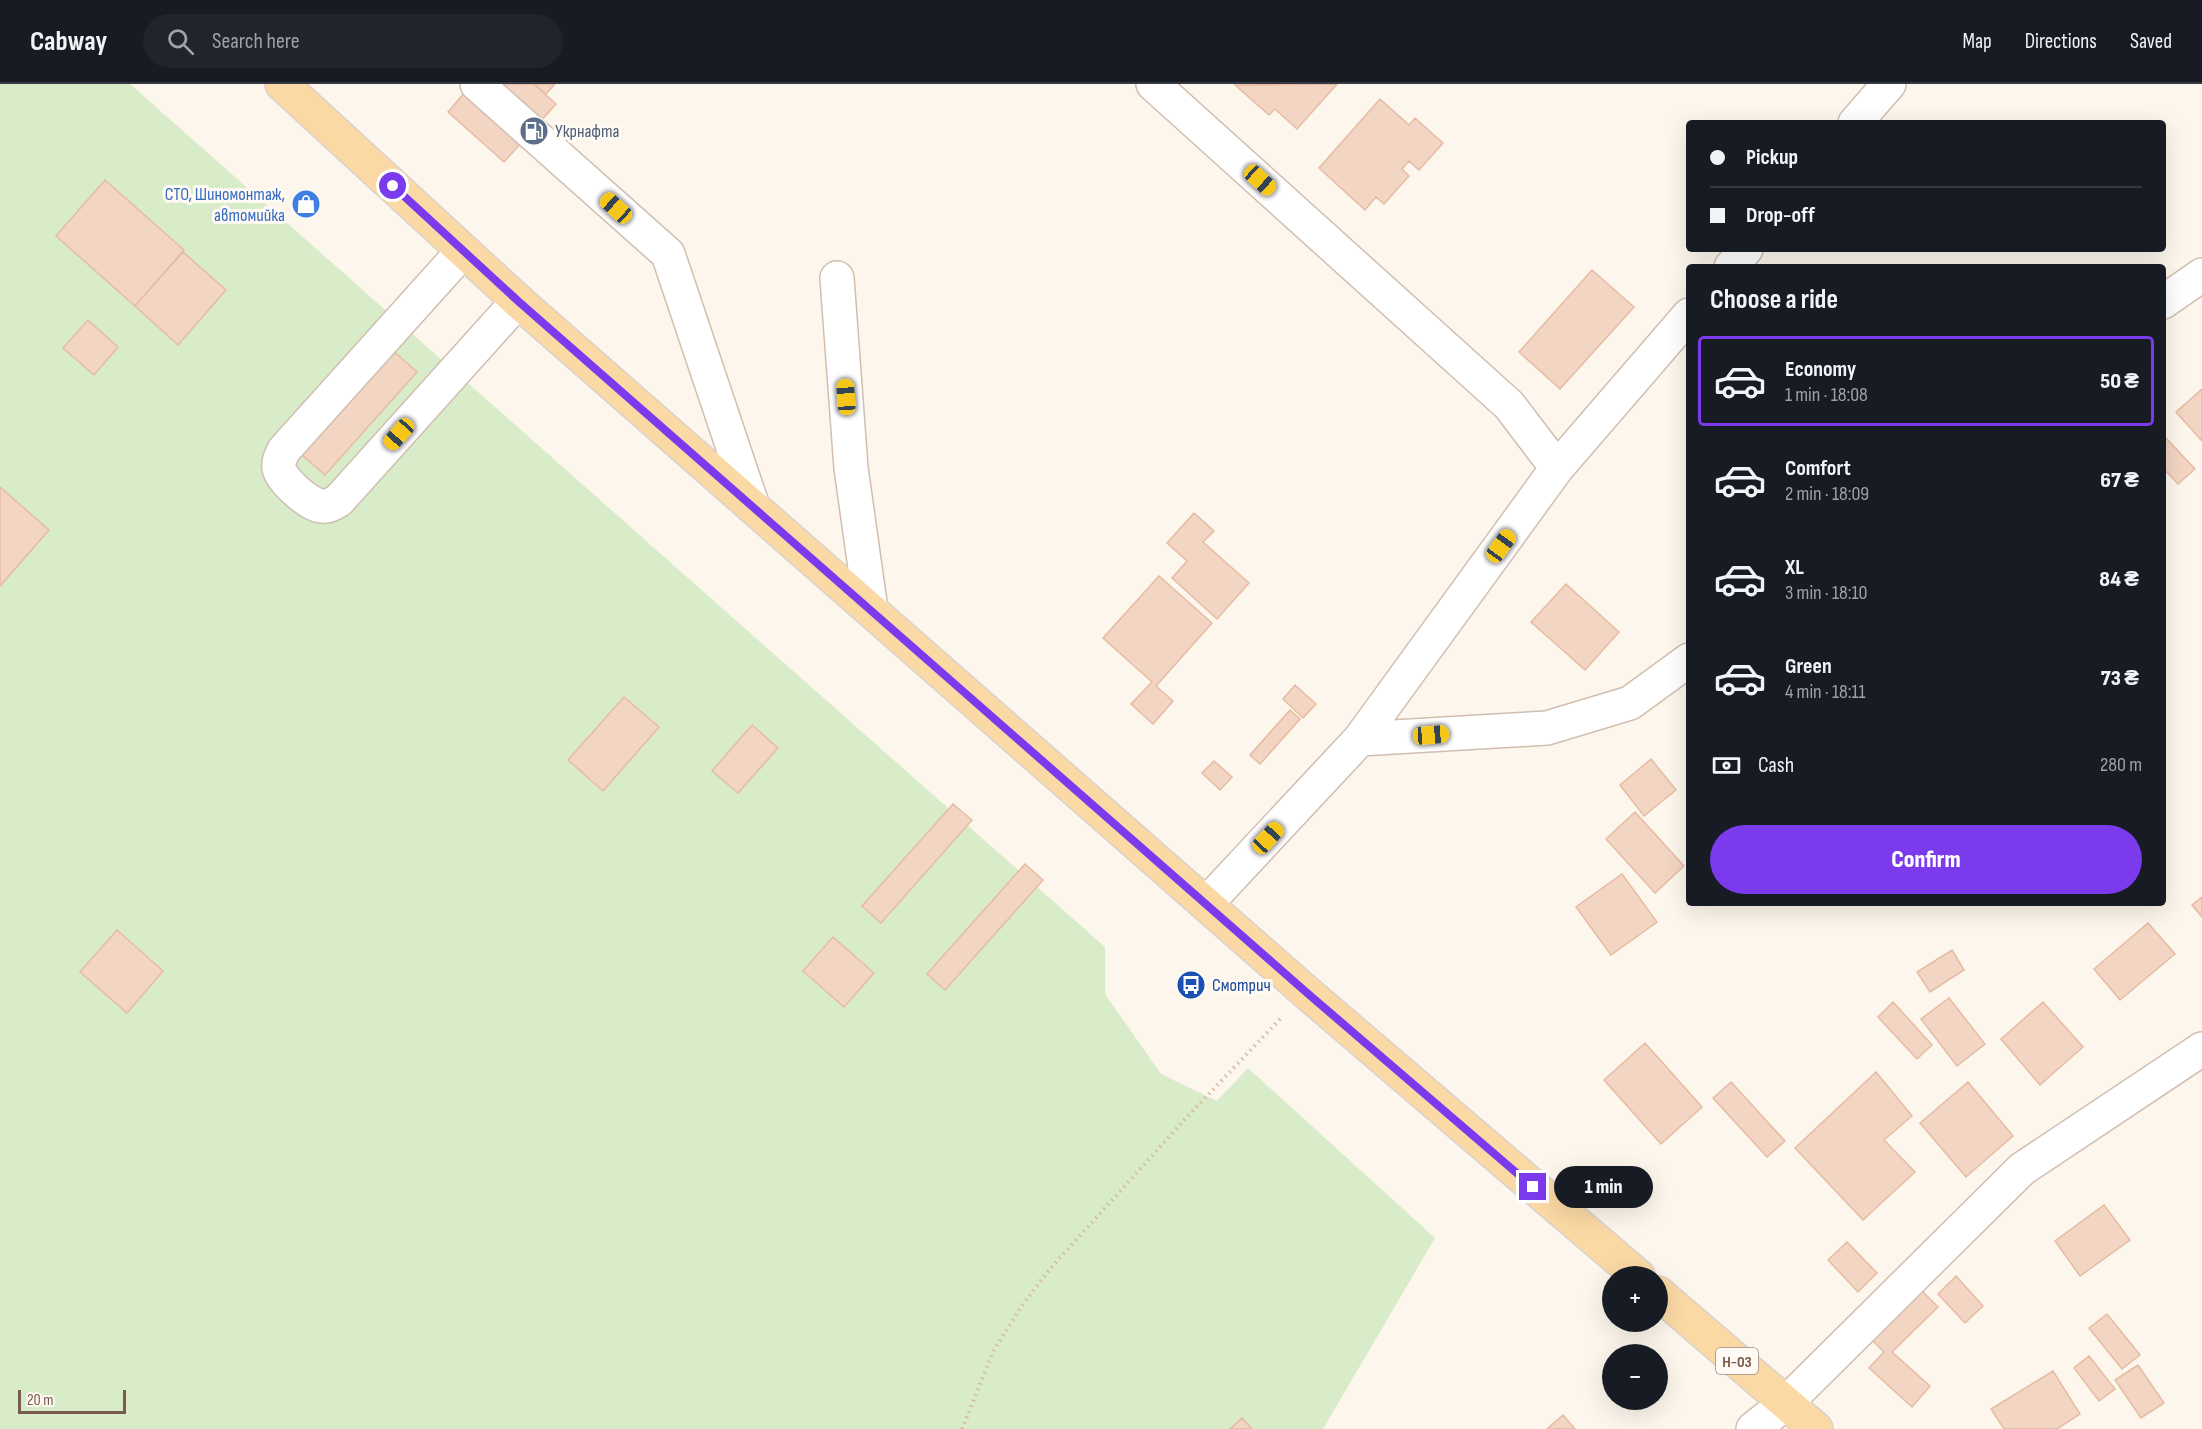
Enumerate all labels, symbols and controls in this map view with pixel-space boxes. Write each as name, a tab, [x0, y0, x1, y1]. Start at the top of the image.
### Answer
search box	[143, 14, 563, 68]
text: Cabway	[30, 25, 107, 58]
icon: search	[164, 25, 197, 58]
text: Search here	[212, 28, 300, 55]
text: Map	[1962, 29, 1992, 54]
text: Directions	[2025, 29, 2097, 54]
text: Saved	[2130, 29, 2172, 54]
fuel station icon: Укрнафта	[518, 115, 550, 147]
place label: Укрнафта	[555, 121, 620, 142]
text: Pickup	[1746, 144, 1798, 171]
car	[1241, 161, 1279, 199]
route start	[379, 172, 406, 199]
place label: СТО, Шиномонтаж, автомийка	[165, 184, 285, 226]
shop icon: СТО, Шиномонтаж, автомийка	[290, 188, 322, 220]
car	[597, 189, 635, 227]
text: Drop-off	[1746, 202, 1815, 229]
text: Choose a ride	[1710, 284, 1838, 316]
icon: car	[1713, 354, 1767, 408]
text: Economy	[1785, 356, 1856, 383]
text: 50 ₴	[2100, 368, 2139, 395]
car	[836, 378, 856, 416]
text: 1 min · 18:08	[1785, 383, 1868, 407]
car	[380, 415, 418, 453]
icon: car	[1713, 453, 1767, 507]
text: Comfort	[1785, 455, 1851, 482]
text: 67 ₴	[2100, 467, 2139, 494]
text: 2 min · 18:09	[1785, 482, 1869, 506]
car	[1483, 526, 1519, 566]
icon: car	[1713, 552, 1767, 606]
text: XL	[1785, 554, 1804, 581]
text: 84 ₴	[2099, 566, 2139, 593]
text: 3 min · 18:10	[1785, 581, 1867, 605]
icon: car	[1713, 651, 1767, 705]
text: Green	[1785, 653, 1832, 680]
text: 73 ₴	[2101, 665, 2139, 692]
text: 4 min · 18:11	[1785, 680, 1866, 704]
car	[1412, 725, 1450, 745]
icon: cash	[1710, 749, 1743, 782]
text: Cash	[1758, 752, 1794, 779]
text: 280 m	[2100, 753, 2142, 777]
car	[1249, 819, 1287, 857]
button: Confirm	[1710, 825, 2142, 894]
bus stop icon: Смотрич	[1175, 969, 1207, 1001]
place label: Смотрич	[1212, 975, 1271, 996]
callout: 1 min	[1554, 1166, 1653, 1208]
route end	[1519, 1173, 1546, 1200]
text: 1 min	[1584, 1175, 1623, 1199]
map controls	[1602, 1266, 1668, 1410]
button: +	[1602, 1266, 1668, 1332]
button: −	[1602, 1344, 1668, 1410]
road number: Н-03	[1716, 1348, 1758, 1374]
scale bar	[18, 1387, 126, 1414]
text: 20 m	[27, 1391, 54, 1410]

